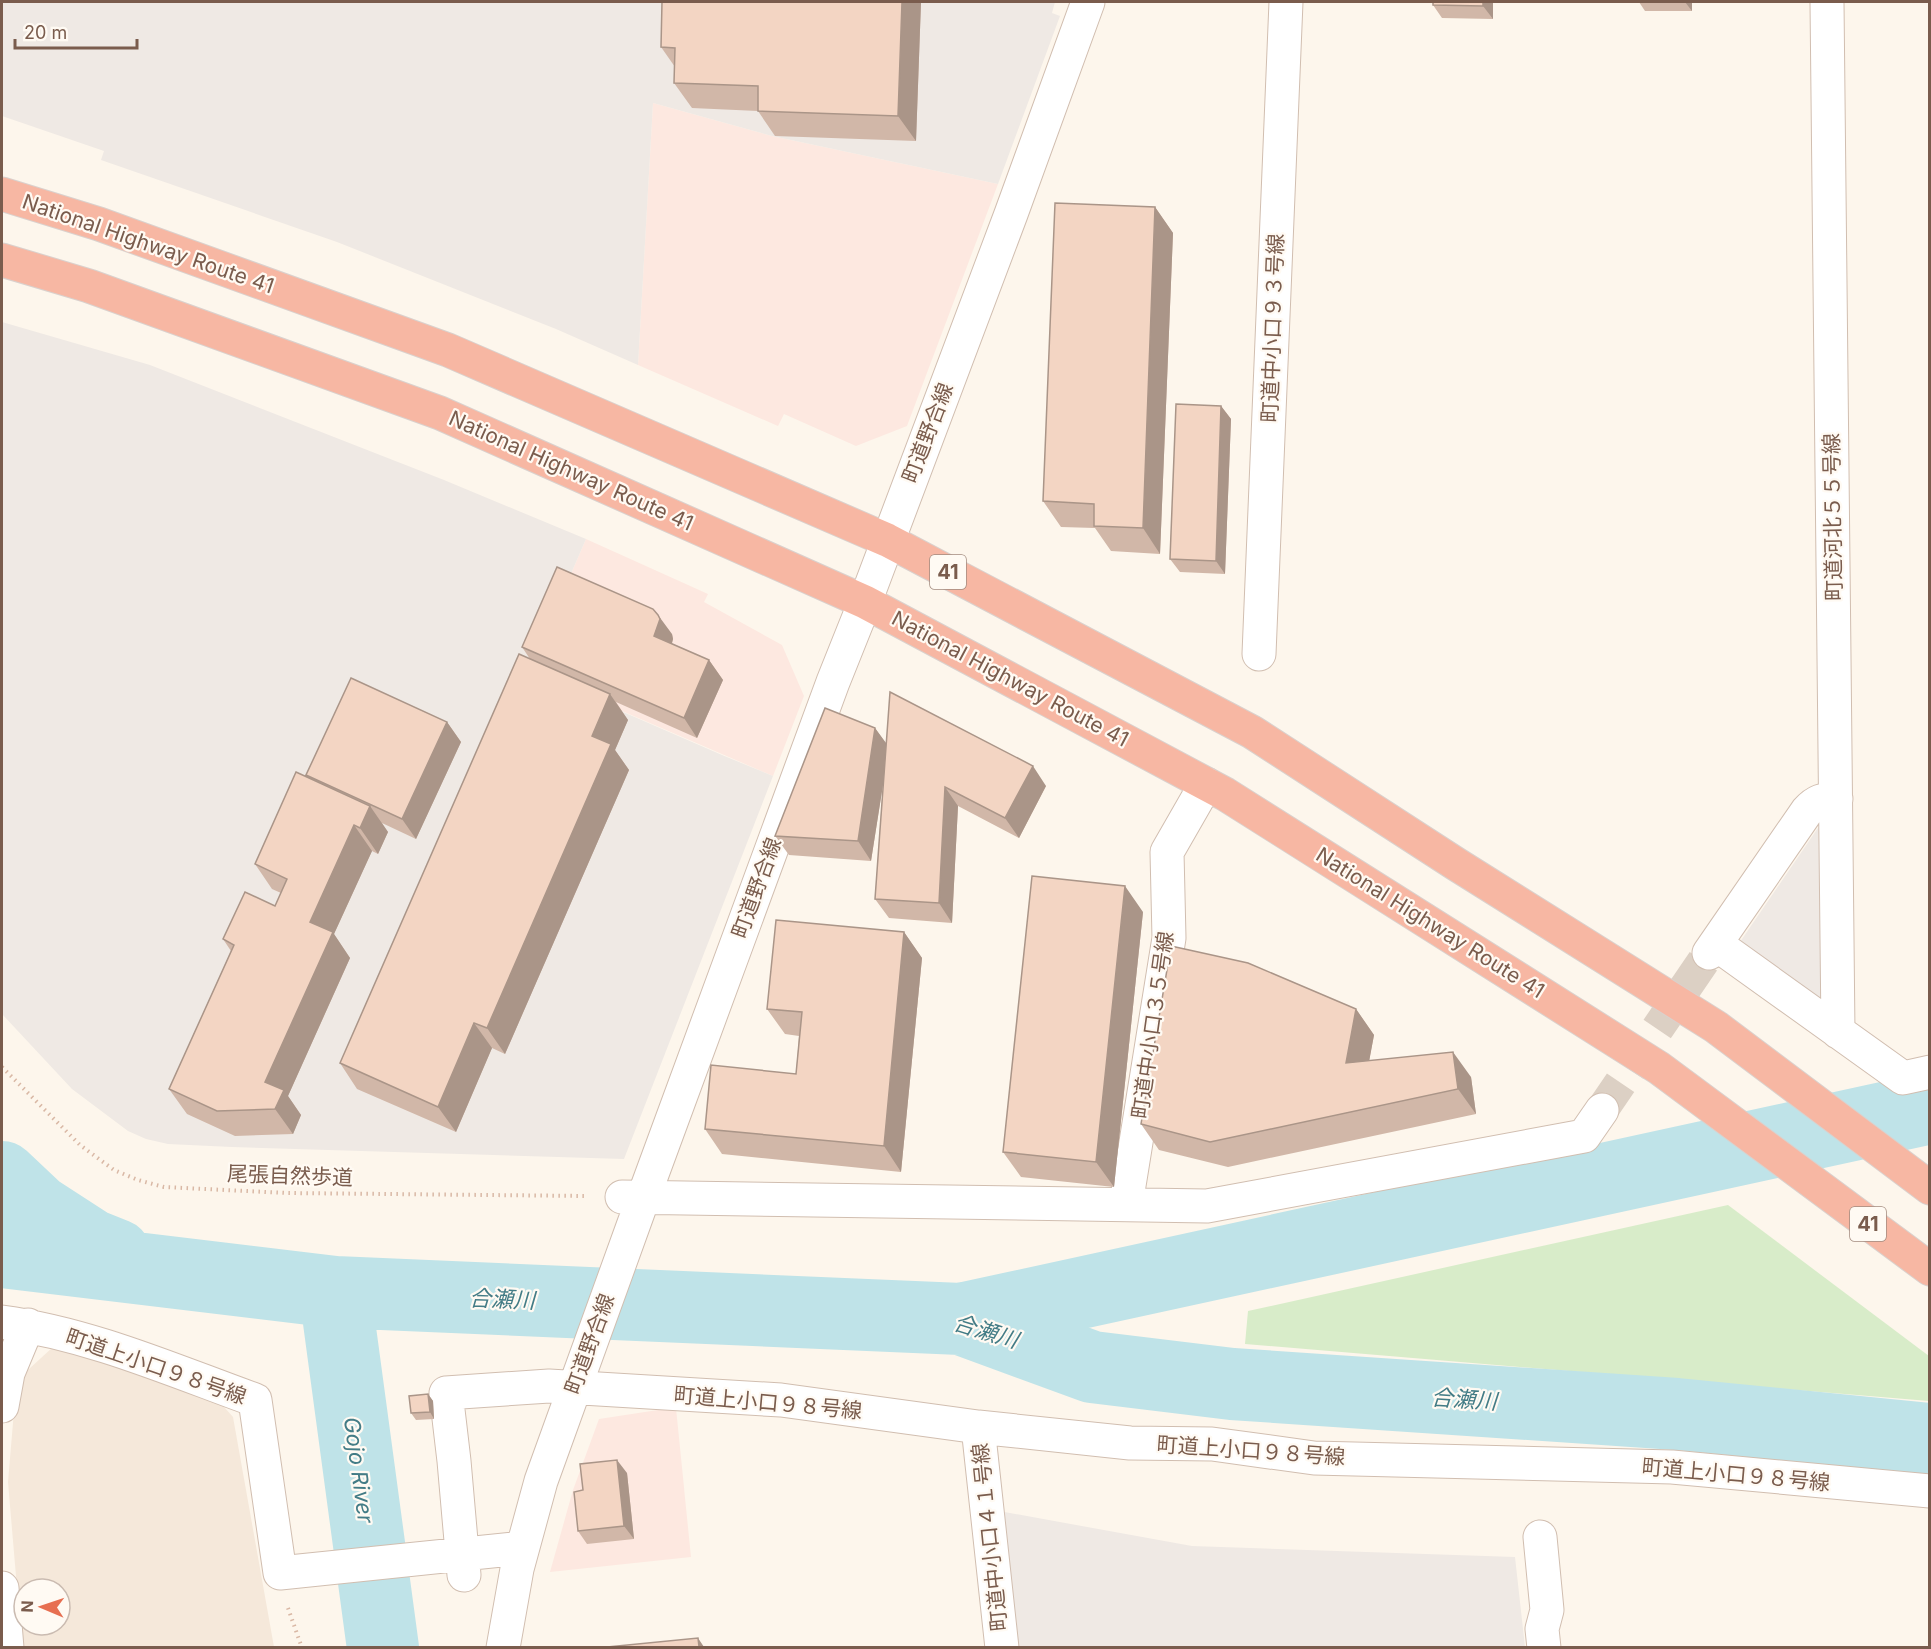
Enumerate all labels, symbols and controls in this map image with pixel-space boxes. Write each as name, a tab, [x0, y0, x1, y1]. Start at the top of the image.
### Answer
scale bar	[15, 12, 136, 50]
text: 20 m	[24, 22, 67, 43]
street label: National Highway Route 41	[19, 189, 277, 298]
street label: 町道中小口９３号線	[1257, 233, 1288, 423]
street label: 町道野合線	[897, 379, 958, 486]
street label: National Highway Route 41	[445, 405, 697, 536]
street label: 町道河北５５号線	[1819, 433, 1846, 601]
road number: 41	[930, 555, 966, 589]
street label: National Highway Route 41	[888, 605, 1133, 752]
street label: 町道野合線	[727, 834, 786, 941]
street label: National Highway Route 41	[1312, 842, 1549, 1003]
street label: 町道中小口３５号線	[1127, 930, 1178, 1120]
street label: 尾張自然歩道	[227, 1161, 353, 1190]
road number: 41	[1850, 1207, 1886, 1241]
water label: 合瀬川	[469, 1285, 537, 1313]
street label: 町道野合線	[560, 1290, 619, 1397]
water label: 合瀬川	[951, 1309, 1023, 1354]
street label: 町道上小口９８号線	[63, 1324, 250, 1409]
street label: 町道上小口９８号線	[673, 1382, 863, 1423]
water label: 合瀬川	[1430, 1384, 1500, 1414]
water label: Gojo River	[339, 1415, 379, 1525]
street label: 町道上小口９８号線	[1156, 1431, 1346, 1470]
street label: 町道中小口４１号線	[967, 1442, 1012, 1632]
street label: 町道上小口９８号線	[1641, 1454, 1831, 1495]
north arrow	[12, 1577, 72, 1637]
text: N	[17, 1600, 37, 1613]

